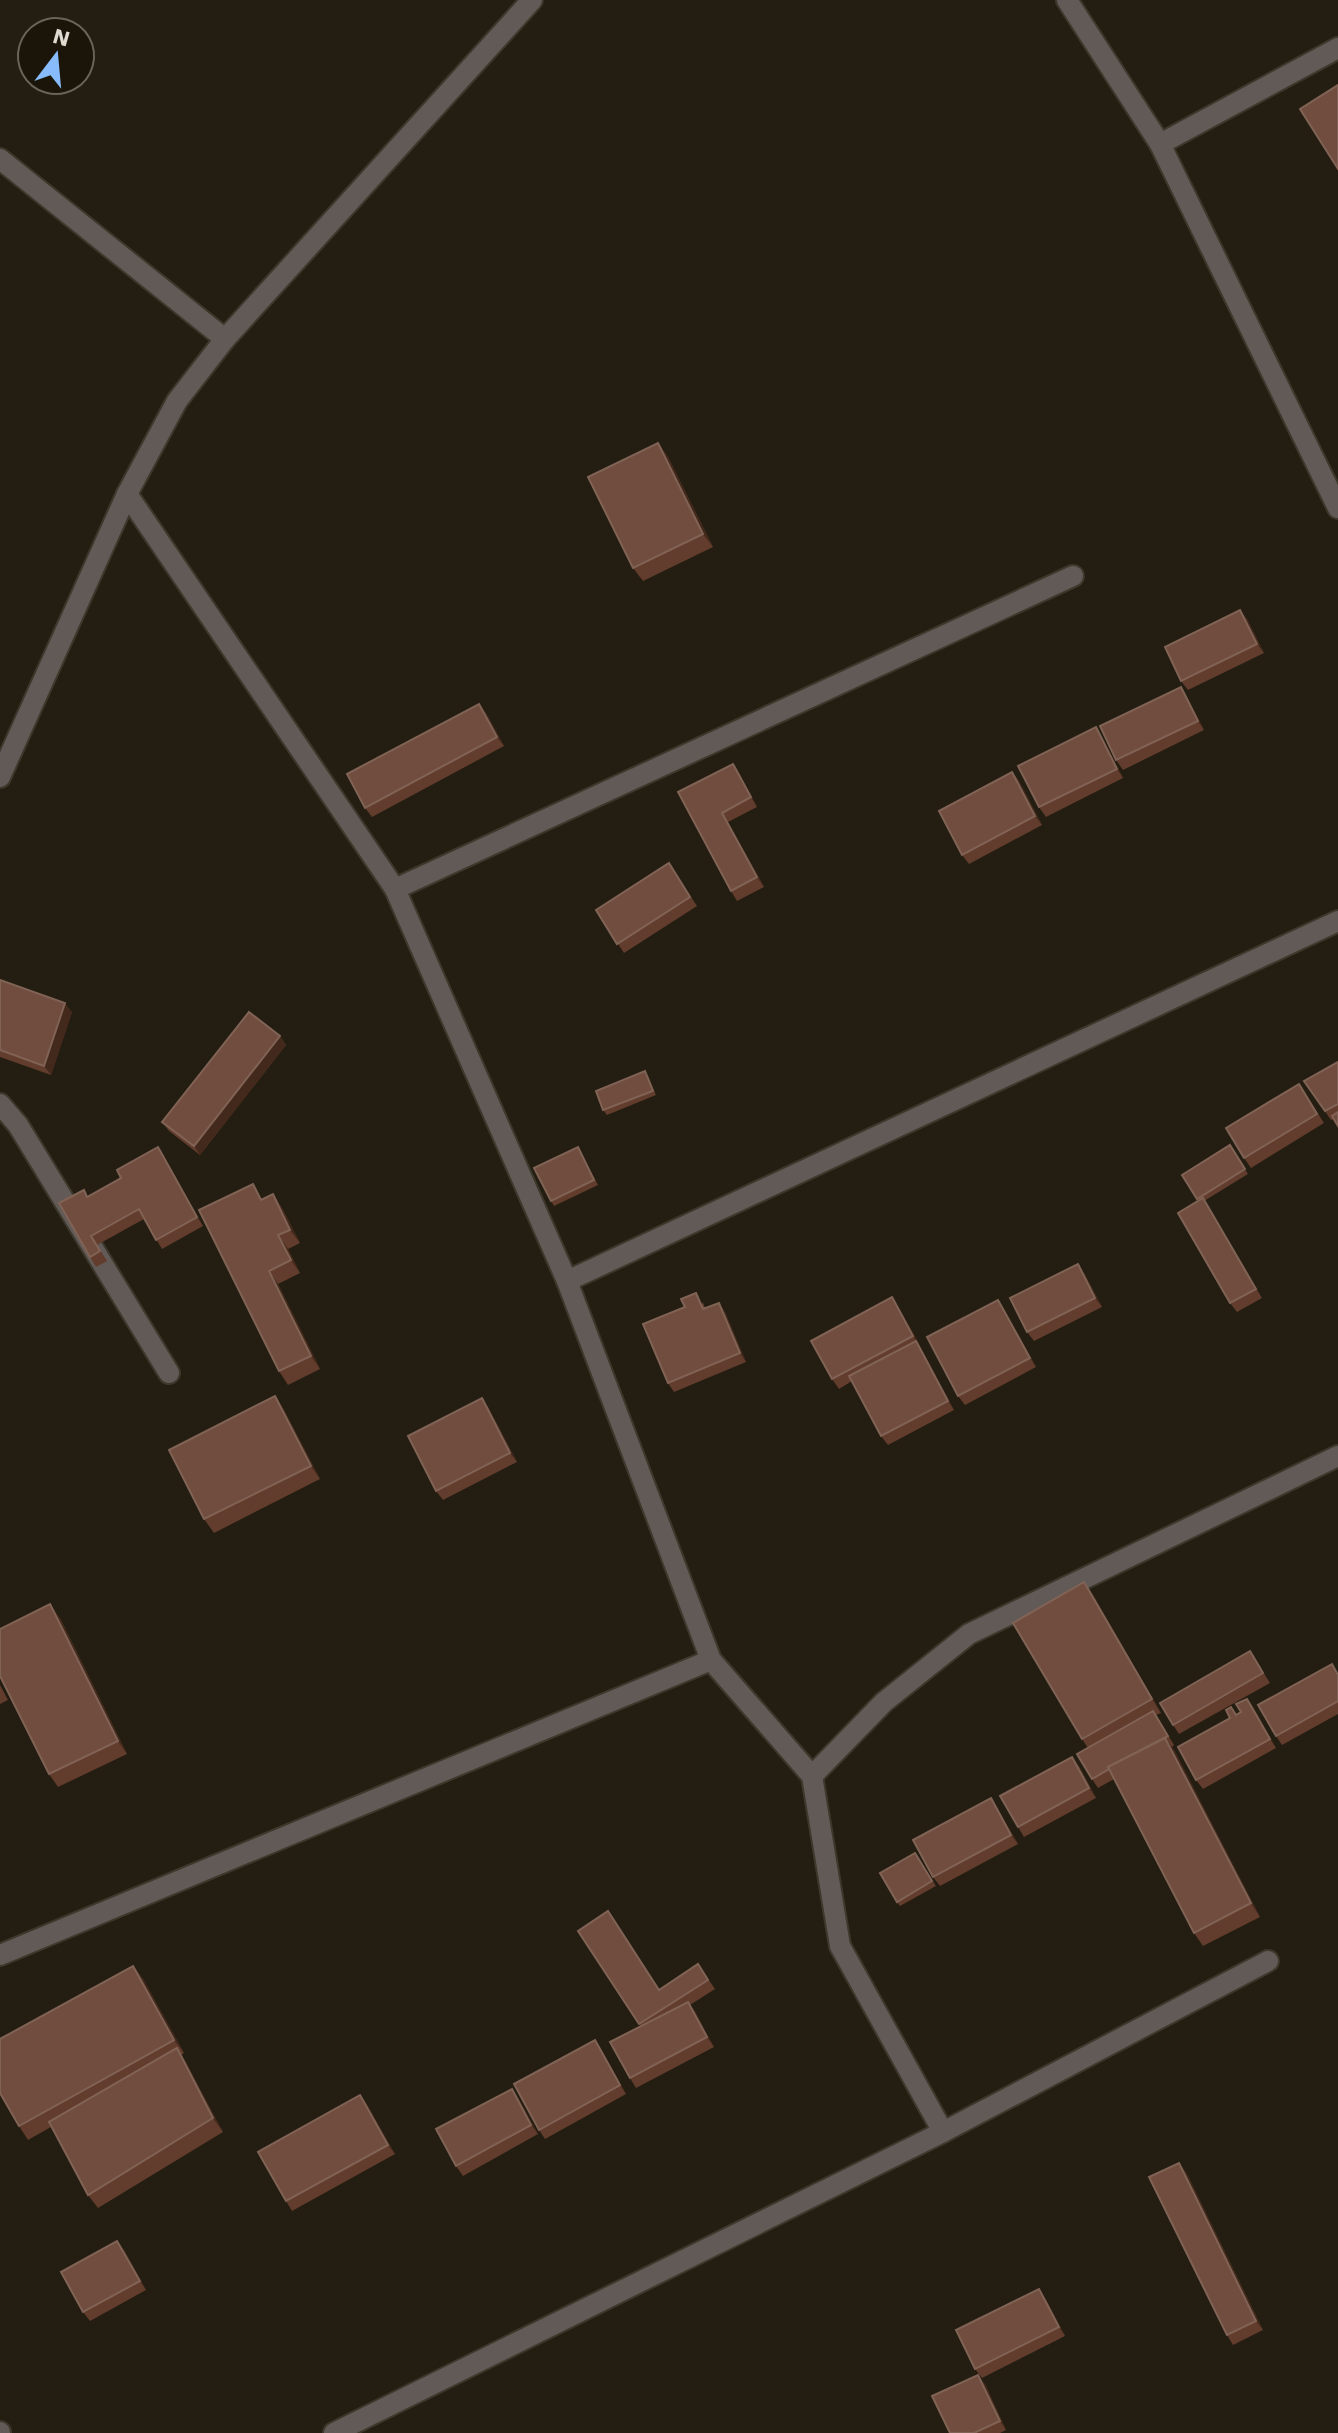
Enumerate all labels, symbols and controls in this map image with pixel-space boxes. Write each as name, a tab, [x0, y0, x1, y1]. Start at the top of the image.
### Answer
north arrow	[16, 16, 96, 96]
text: N	[50, 23, 73, 52]

